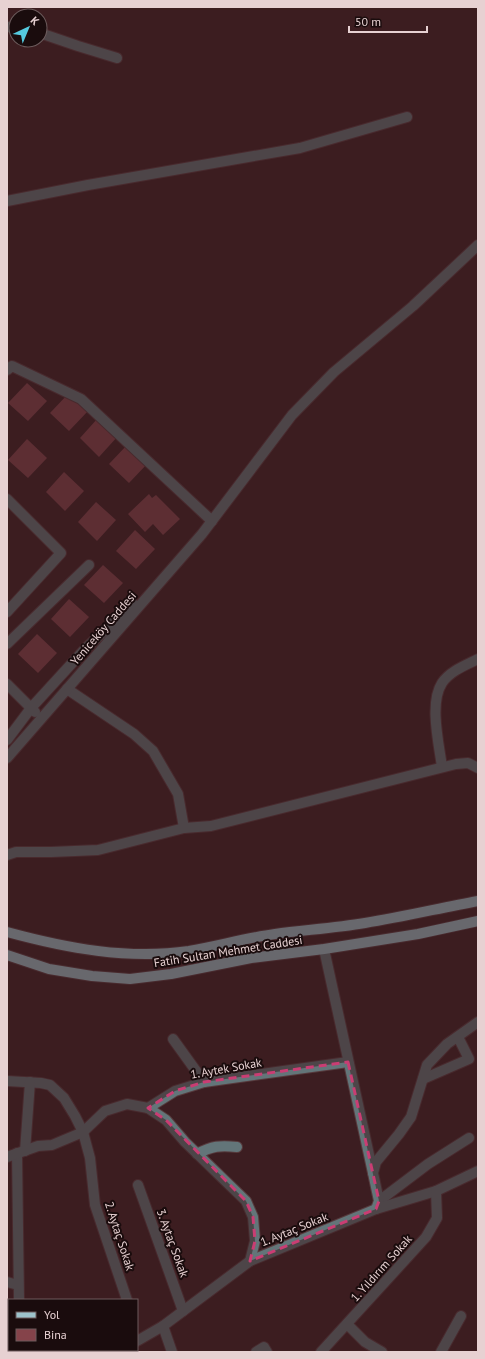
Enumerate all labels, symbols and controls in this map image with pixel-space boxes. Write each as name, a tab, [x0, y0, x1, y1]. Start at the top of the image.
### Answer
north arrow	[8, 8, 48, 48]
scale bar	[349, 8, 427, 34]
text: K	[28, 13, 42, 28]
text: 50 m	[355, 14, 381, 29]
street label: Yeniceköy Caddesi	[67, 588, 139, 668]
street label: Fatih Sultan Mehmet Caddesi	[153, 932, 303, 970]
street label: 1. Aytek Sokak	[189, 1054, 263, 1082]
street label: 2. Aytaç Sokak	[102, 1200, 138, 1273]
street label: 3. Aytaç Sokak	[154, 1207, 192, 1280]
street label: 1. Aytaç Sokak	[258, 1209, 330, 1249]
street label: 1. Yıldırım Sokak	[347, 1231, 415, 1304]
legend	[8, 1299, 138, 1351]
text: Yol	[44, 1307, 60, 1322]
text: Bina	[44, 1327, 67, 1342]

